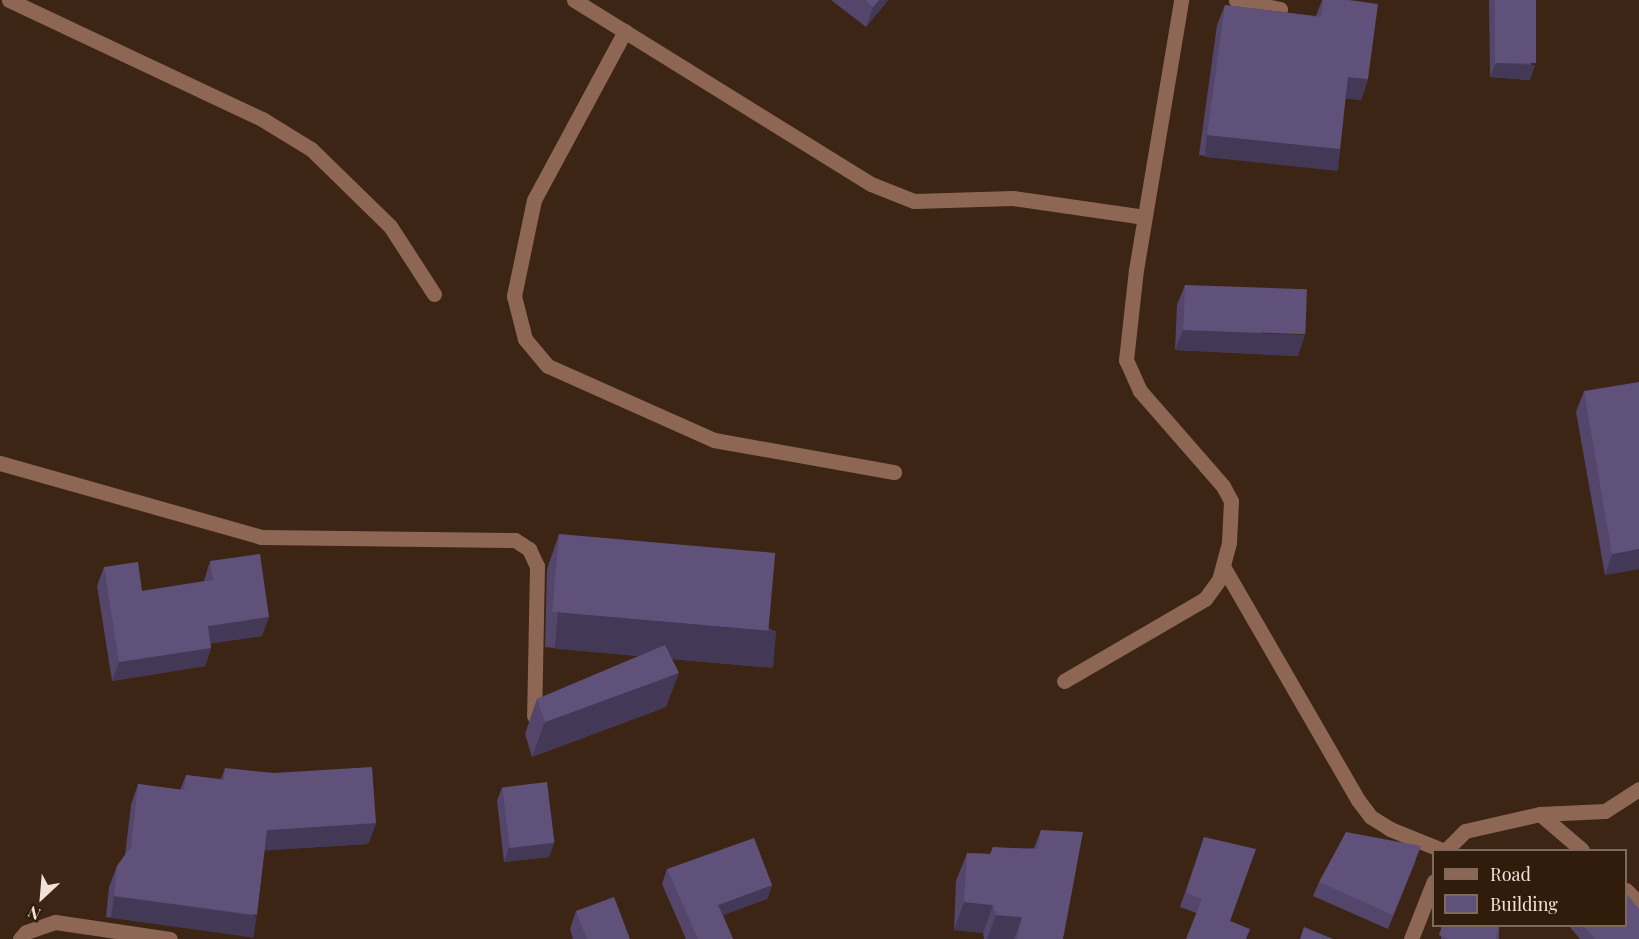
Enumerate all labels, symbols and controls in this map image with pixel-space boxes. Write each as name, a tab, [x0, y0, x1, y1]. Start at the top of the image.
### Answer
legend	[1432, 849, 1627, 927]
text: Road	[1490, 862, 1531, 886]
north arrow	[12, 867, 72, 927]
text: Building	[1490, 892, 1558, 916]
text: N	[24, 902, 44, 926]

